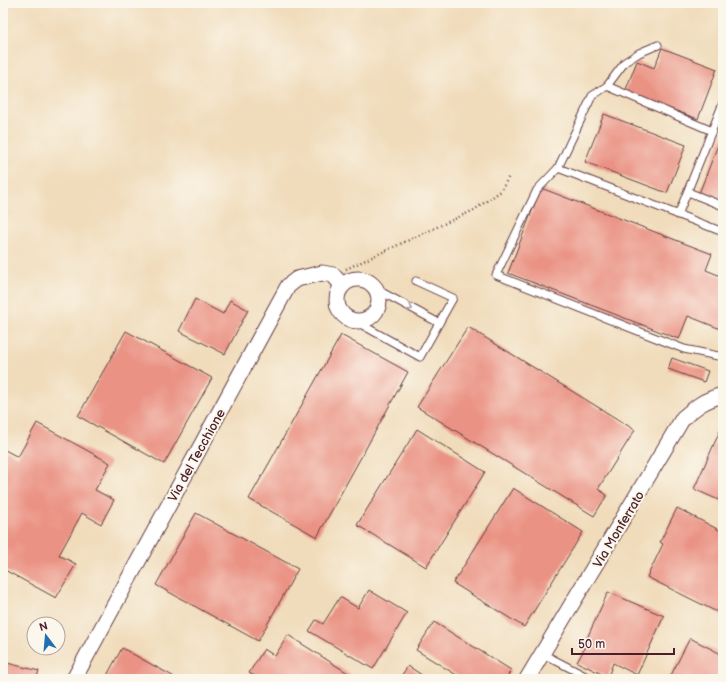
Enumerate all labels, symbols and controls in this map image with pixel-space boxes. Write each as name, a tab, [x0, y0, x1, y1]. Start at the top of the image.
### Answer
one-way arrow	[406, 303, 413, 310]
street label: Via del Tecchione	[165, 406, 229, 505]
street label: Via Monferrato	[590, 488, 648, 571]
north arrow	[26, 616, 66, 656]
text: N	[38, 619, 49, 634]
scale bar	[572, 630, 674, 656]
text: 50 m	[578, 637, 605, 652]

